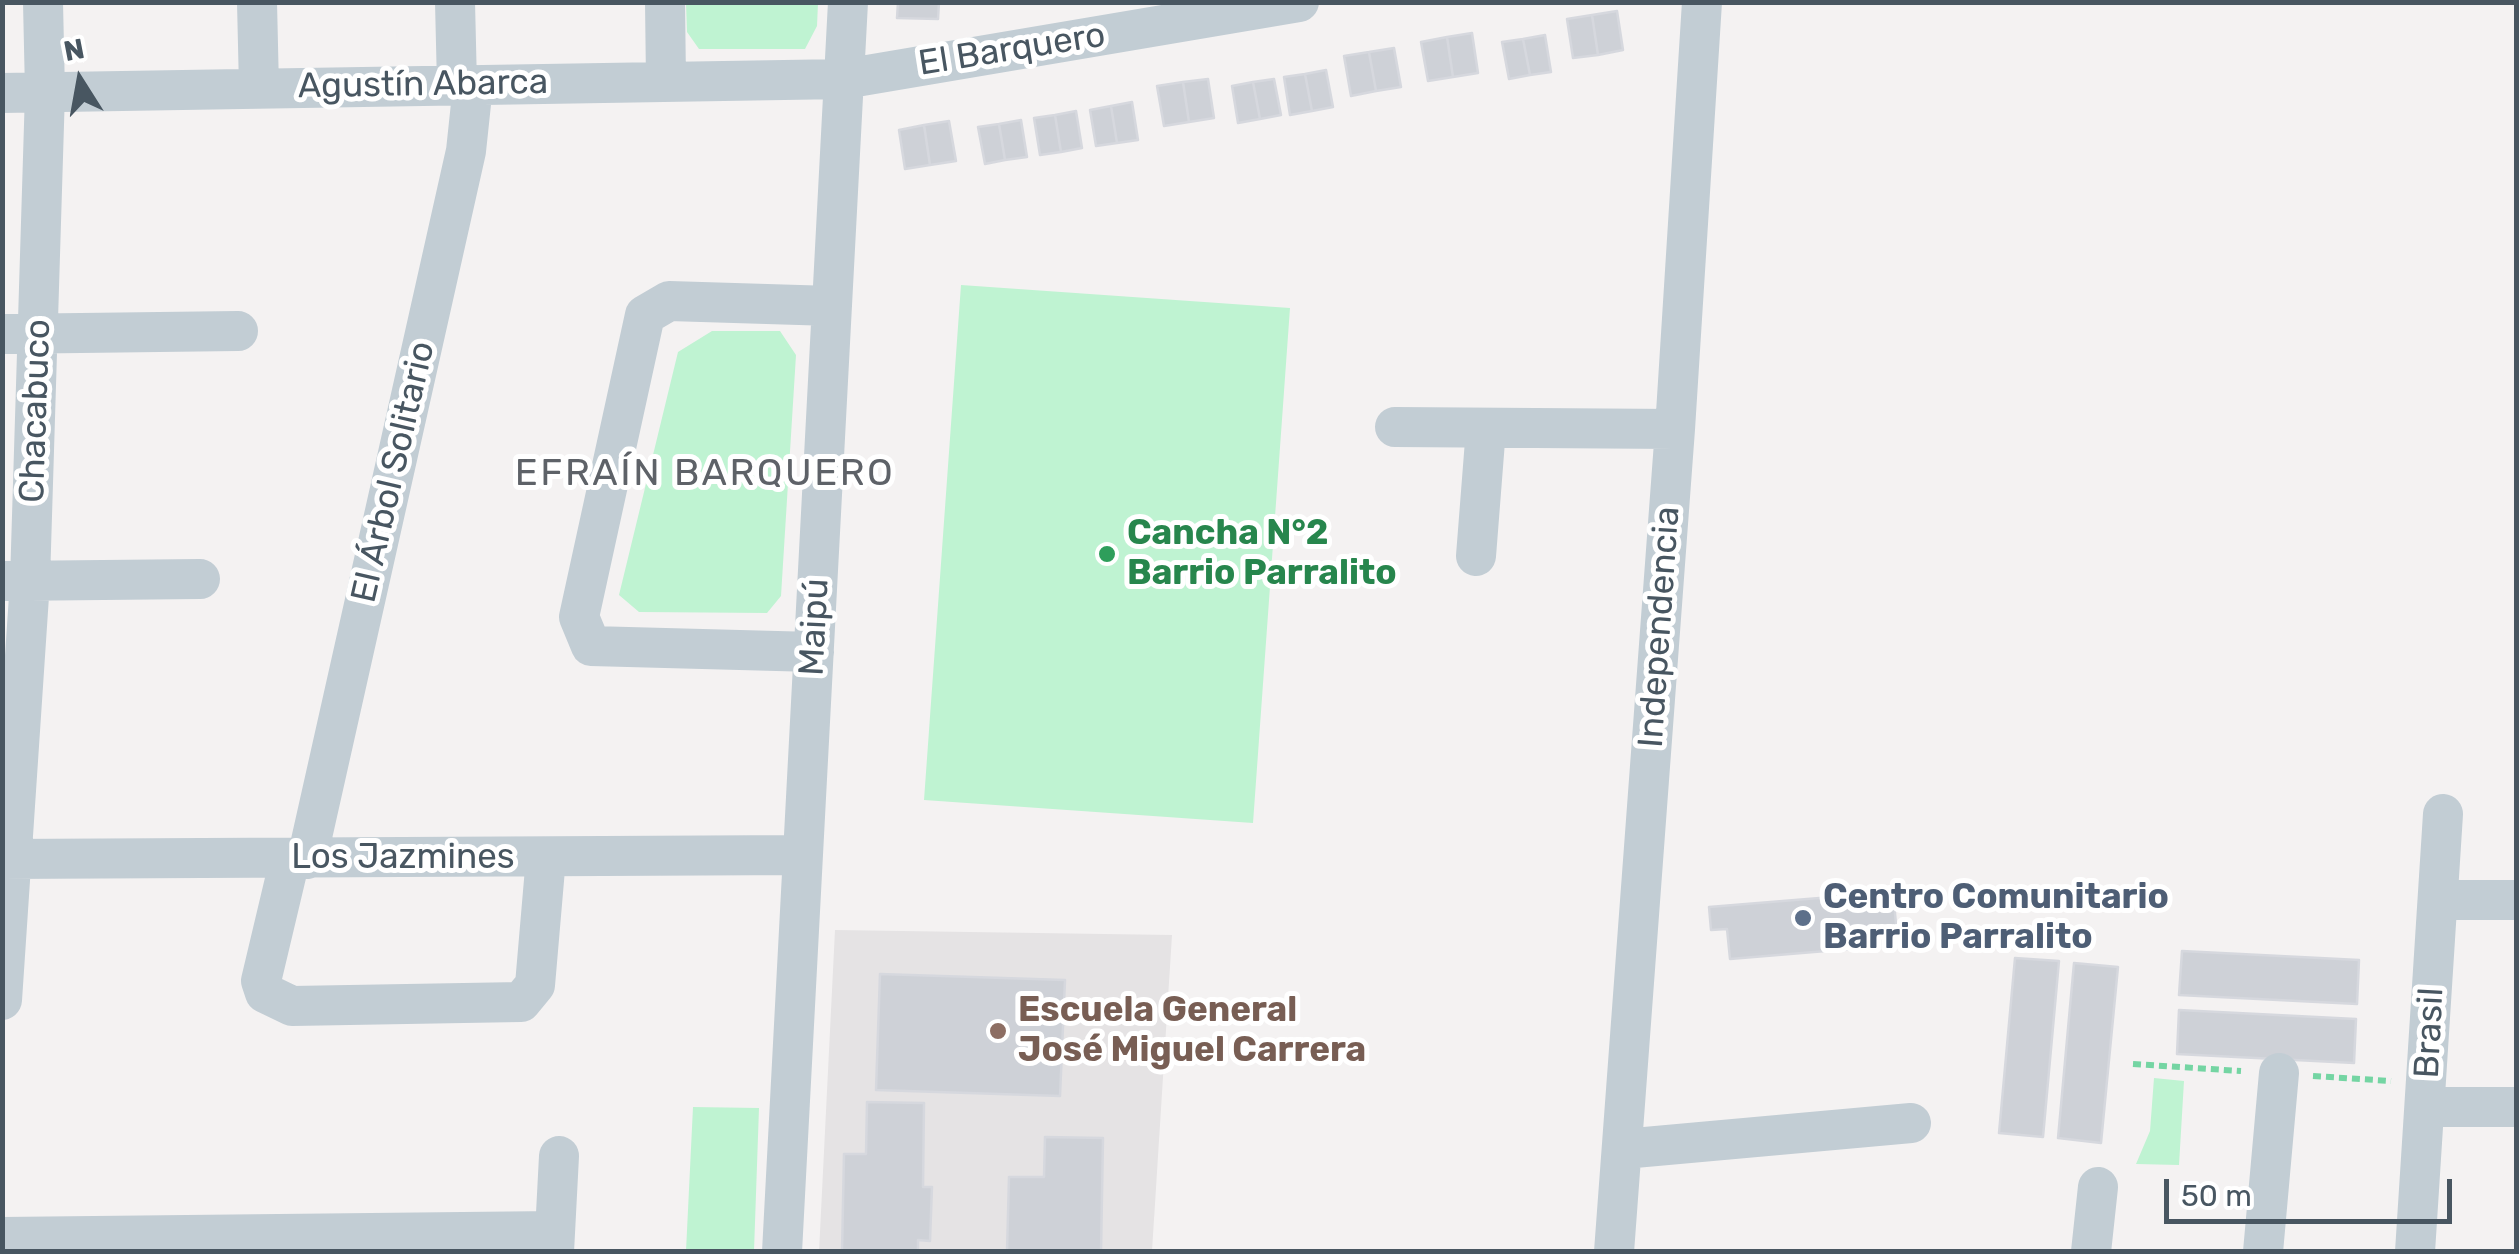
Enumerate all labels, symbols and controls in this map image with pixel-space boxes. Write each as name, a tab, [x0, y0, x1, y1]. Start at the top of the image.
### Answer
street label: El Barquero	[916, 15, 1108, 85]
north arrow	[30, 30, 130, 130]
text: N	[61, 32, 87, 68]
street label: Agustín Abarca	[298, 62, 548, 108]
street label: Chacabuco	[12, 318, 60, 504]
street label: El Árbol Solitario	[344, 337, 444, 607]
district label: EFRAÍN BARQUERO	[515, 451, 895, 497]
street label: Independencia	[1631, 505, 1689, 749]
place label: Cancha N°2 Barrio Parralito	[1127, 513, 1397, 595]
marker: Cancha N°2 Barrio Parralito	[1096, 543, 1118, 565]
street label: Maipú	[791, 577, 839, 677]
street label: Los Jazmines	[291, 837, 515, 879]
place label: Centro Comunitario Barrio Parralito	[1823, 877, 2169, 959]
marker: Centro Comunitario Barrio Parralito	[1792, 907, 1814, 929]
street label: Brasil	[2407, 987, 2453, 1079]
place label: Escuela General José Miguel Carrera	[1018, 990, 1366, 1072]
marker: Escuela General José Miguel Carrera	[987, 1020, 1009, 1042]
scale bar	[2169, 1159, 2456, 1221]
text: 50 m	[2181, 1178, 2252, 1214]

